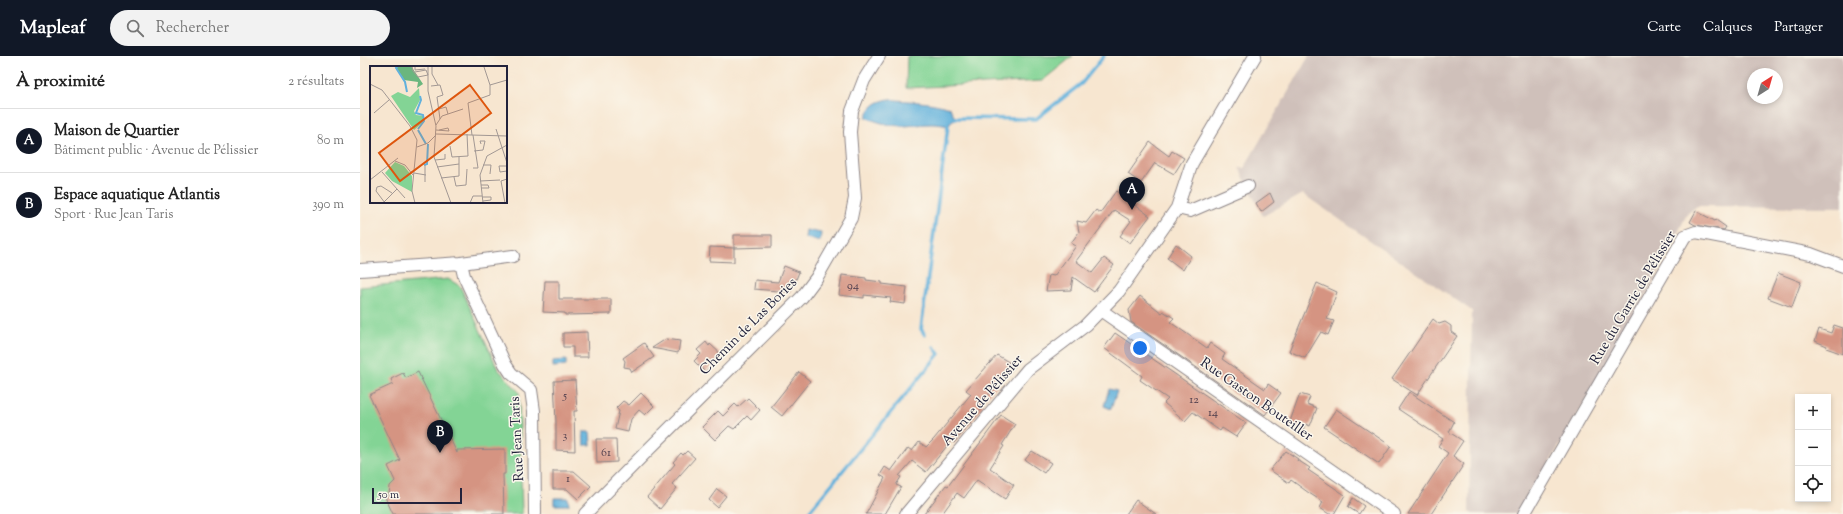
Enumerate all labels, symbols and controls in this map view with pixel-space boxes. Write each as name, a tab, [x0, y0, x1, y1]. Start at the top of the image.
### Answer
search box	[110, 10, 390, 46]
text: Mapleaf	[20, 15, 86, 42]
icon: search	[124, 17, 146, 39]
text: Rechercher	[156, 18, 229, 39]
text: Carte	[1647, 18, 1681, 38]
text: Calques	[1703, 18, 1752, 38]
text: Partager	[1774, 18, 1823, 38]
inset map	[370, 66, 507, 203]
north arrow	[1747, 68, 1783, 104]
text: À proximité	[16, 70, 105, 94]
text: 2 résultats	[288, 73, 344, 91]
text: Maison de Quartier	[54, 121, 179, 142]
text: A	[24, 132, 34, 150]
text: 80 m	[317, 132, 344, 150]
text: Bâtiment public · Avenue de Pélissier	[54, 142, 258, 160]
pin: A	[1119, 177, 1145, 210]
text: Espace aquatique Atlantis	[54, 185, 220, 206]
text: B	[25, 196, 33, 214]
text: 390 m	[312, 196, 344, 214]
text: Sport · Rue Jean Taris	[54, 206, 173, 224]
street label: Rue du Garric de Pélissier	[1586, 227, 1682, 369]
street label: Chemin de Las Bories	[696, 274, 802, 380]
house number: 94	[847, 277, 859, 295]
your location	[1130, 338, 1150, 358]
street label: Avenue de Pélissier	[938, 350, 1029, 451]
street label: Rue Gaston Bouteiller	[1196, 353, 1317, 447]
house number: 5	[562, 387, 567, 405]
house number: 12	[1189, 391, 1199, 409]
map controls	[1795, 394, 1831, 502]
button: +	[1795, 394, 1831, 430]
street label: Rue Jean Taris	[506, 396, 530, 482]
house number: 14	[1208, 404, 1218, 422]
pin: B	[427, 420, 453, 453]
house number: 3	[563, 427, 568, 445]
button: −	[1795, 430, 1831, 466]
house number: 61	[601, 444, 611, 462]
button: locate	[1795, 466, 1831, 502]
house number: 1	[566, 470, 570, 488]
scale bar	[372, 486, 462, 505]
text: 50 m	[378, 487, 399, 503]

